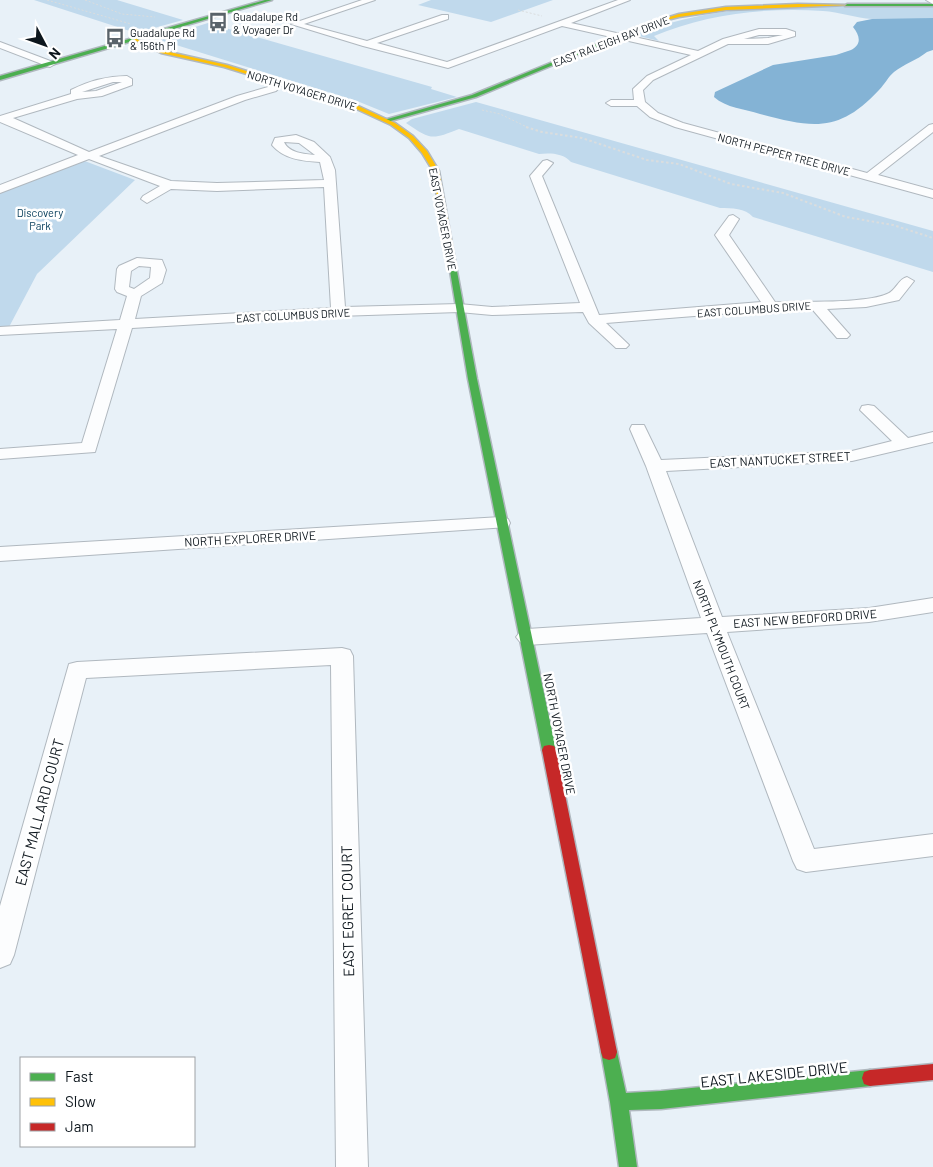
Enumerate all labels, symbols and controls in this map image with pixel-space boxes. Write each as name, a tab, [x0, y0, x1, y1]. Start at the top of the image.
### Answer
place label: Guadalupe Rd & Voyager Dr	[233, 10, 298, 36]
bus stop icon: Guadalupe Rd & Voyager Dr	[207, 11, 229, 33]
street label: EAST RALEIGH BAY DRIVE	[551, 13, 671, 69]
north arrow	[20, 20, 70, 70]
place label: Guadalupe Rd & 156th Pl	[130, 26, 195, 52]
bus stop icon: Guadalupe Rd & 156th Pl	[104, 27, 126, 49]
text: N	[46, 45, 65, 63]
street label: NORTH VOYAGER DRIVE	[246, 67, 358, 113]
street label: NORTH PEPPER TREE DRIVE	[716, 130, 852, 178]
street label: EAST VOYAGER DRIVE	[427, 167, 459, 272]
park label: Discovery Park	[17, 206, 63, 232]
street label: EAST COLUMBUS DRIVE	[697, 299, 812, 319]
street label: EAST COLUMBUS DRIVE	[236, 305, 351, 324]
street label: EAST NANTUCKET STREET	[709, 448, 851, 470]
street label: NORTH EXPLORER DRIVE	[184, 528, 316, 548]
street label: NORTH PLYMOUTH COURT	[691, 578, 753, 712]
street label: EAST NEW BEDFORD DRIVE	[733, 606, 877, 630]
street label: NORTH VOYAGER DRIVE	[541, 672, 579, 796]
street label: EAST MALLARD COURT	[11, 736, 67, 888]
street label: EAST EGRET COURT	[337, 845, 357, 977]
legend	[20, 1057, 195, 1147]
street label: EAST LAKESIDE DRIVE	[699, 1057, 849, 1091]
text: Fast	[65, 1067, 93, 1085]
text: Slow	[65, 1092, 96, 1110]
text: Jam	[65, 1117, 94, 1135]

